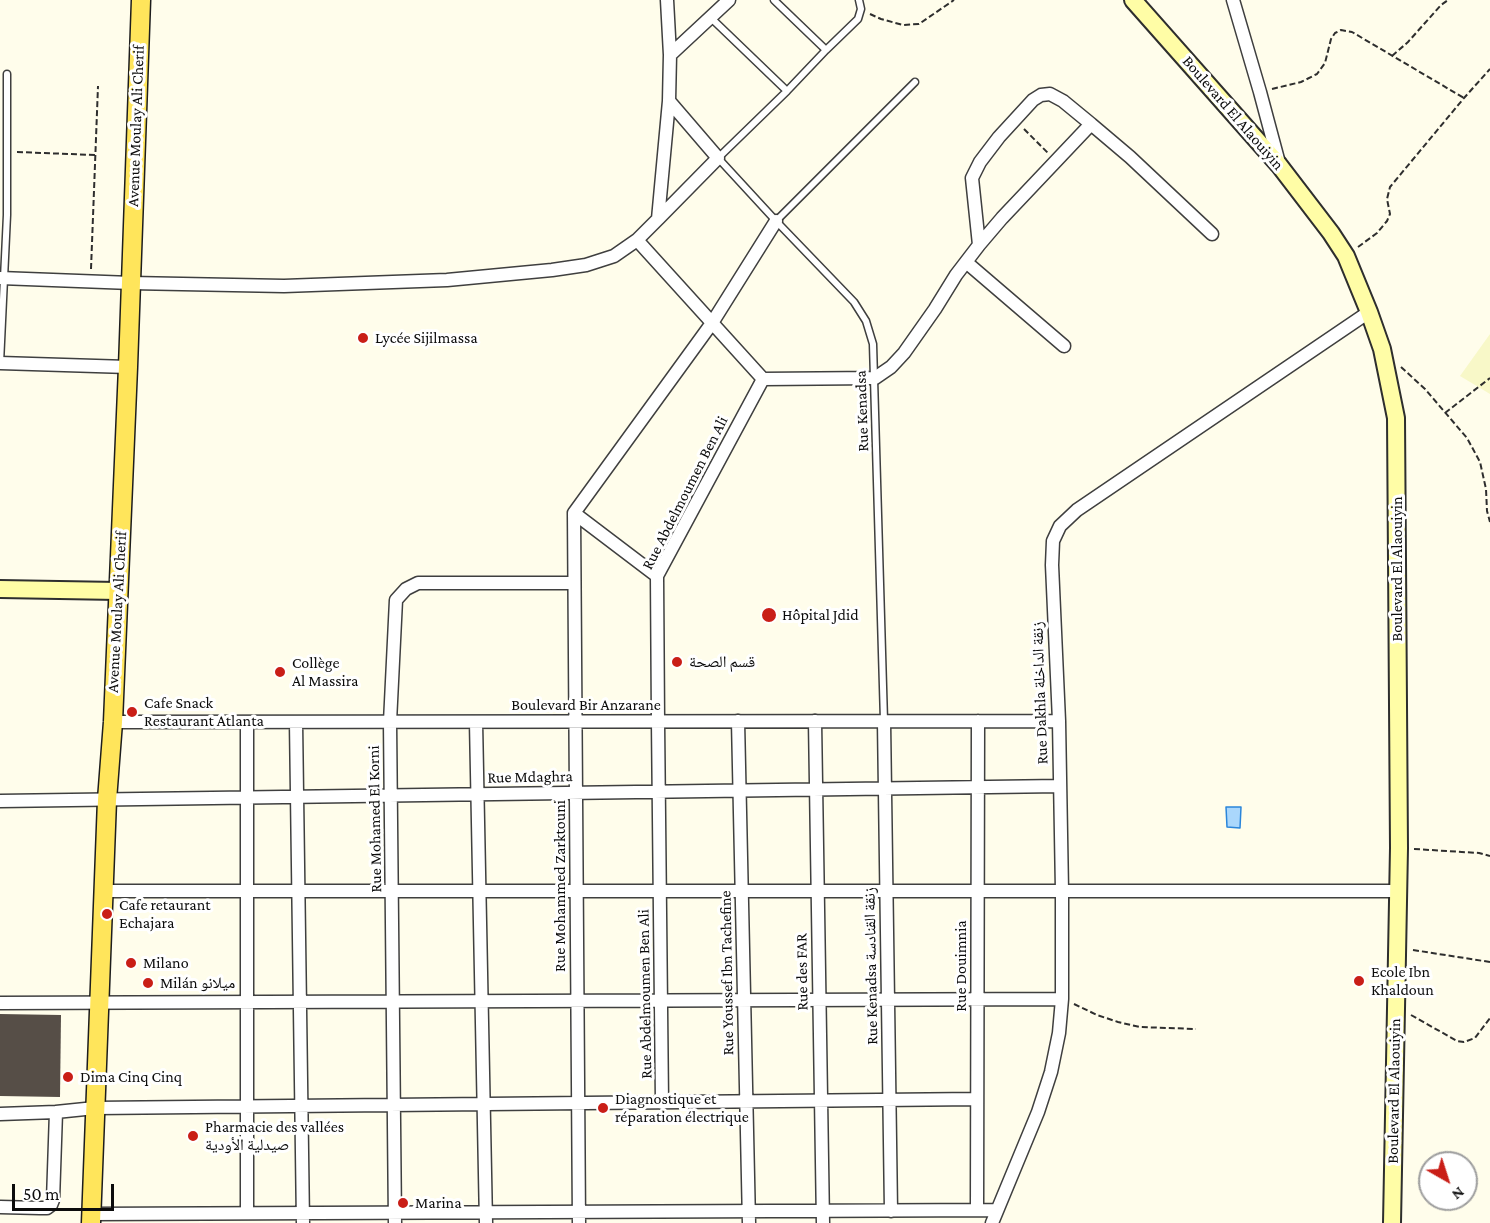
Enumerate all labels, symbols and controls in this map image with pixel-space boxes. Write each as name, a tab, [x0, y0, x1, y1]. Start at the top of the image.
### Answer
street label: Avenue Moulay Ali Cherif	[124, 45, 148, 207]
street label: Boulevard El Alaouiyin	[1178, 52, 1288, 174]
place label: Lycée Sijilmassa	[375, 328, 478, 348]
marker: Lycée Sijilmassa	[356, 331, 370, 345]
street label: Rue Kenadsa	[851, 370, 873, 452]
street label: Rue Abdelmoumen Ben Ali	[638, 413, 732, 573]
street label: Boulevard El Alaouiyin	[1387, 496, 1407, 642]
street label: Avenue Moulay Ali Cherif	[103, 531, 131, 693]
place label: Hôpital Jdid	[782, 605, 859, 625]
marker: Hôpital Jdid	[760, 606, 778, 624]
street label: Rue Dakhla زنقة الداخلة	[1028, 621, 1052, 765]
place label: قسم الصحة	[689, 652, 755, 672]
place label: Collège Al Massira	[292, 653, 359, 691]
marker: قسم الصحة	[670, 655, 684, 669]
marker: Collège Al Massira	[273, 665, 287, 679]
place label: Cafe Snack Restaurant Atlanta	[144, 693, 264, 731]
street label: Boulevard Bir Anzarane	[511, 695, 661, 715]
marker: Cafe Snack Restaurant Atlanta	[125, 705, 139, 719]
street label: Rue Mohamed El Korni	[364, 745, 386, 893]
street label: Rue Mdaghra	[487, 767, 573, 787]
street label: Rue Mohammed Zarktouni	[550, 800, 570, 972]
street label: Rue Kenadsa زنقة القنادسة	[860, 887, 882, 1045]
street label: Rue Youssef Ibn Tachefine	[716, 890, 738, 1056]
place label: Cafe retaurant Echajara	[119, 895, 211, 933]
marker: Cafe retaurant Echajara	[100, 907, 114, 921]
street label: Rue Abdelmoumen Ben Ali	[634, 909, 656, 1079]
street label: Rue Douimnia	[951, 920, 971, 1012]
street label: Rue des FAR	[792, 933, 812, 1011]
place label: Milano	[143, 953, 189, 973]
marker: Milano	[124, 956, 138, 970]
place label: Ecole Ibn Khaldoun	[1371, 962, 1434, 1000]
place label: Milán ميلانو	[160, 973, 235, 993]
marker: Ecole Ibn Khaldoun	[1352, 974, 1366, 988]
marker: Milán ميلانو	[141, 976, 155, 990]
street label: Boulevard El Alaouiyin	[1383, 1018, 1405, 1164]
place label: Dima Cinq Cinq	[80, 1067, 182, 1087]
marker: Dima Cinq Cinq	[61, 1070, 75, 1084]
place label: Diagnostique et réparation électrique	[615, 1089, 749, 1127]
marker: Diagnostique et réparation électrique	[596, 1101, 610, 1115]
place label: Pharmacie des vallées صيدلية الأودية	[205, 1117, 344, 1155]
marker: Pharmacie des vallées صيدلية الأودية	[186, 1129, 200, 1143]
north arrow	[1418, 1151, 1478, 1211]
scale bar	[15, 1172, 117, 1210]
text: 50 m	[23, 1184, 60, 1204]
text: N	[1449, 1184, 1468, 1204]
place label: Marina	[415, 1193, 462, 1213]
marker: Marina	[396, 1196, 410, 1210]

